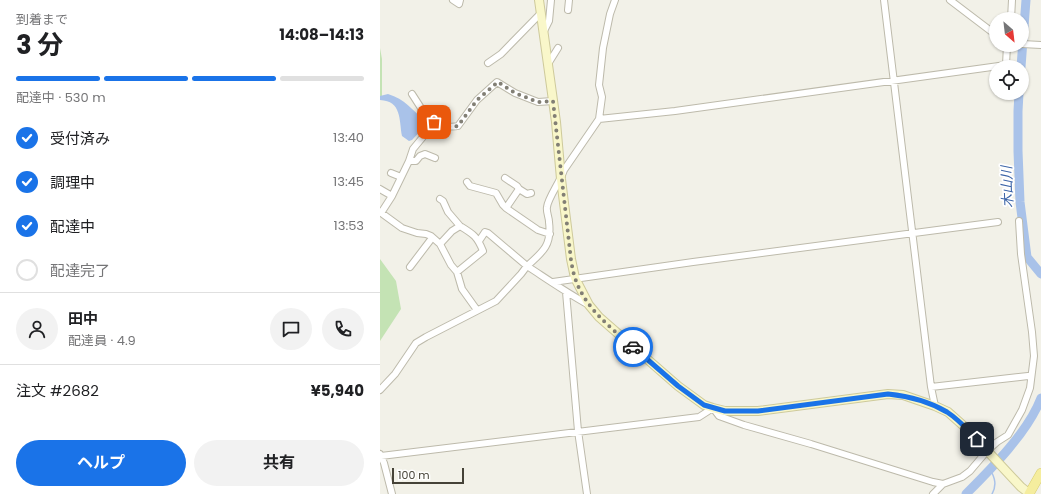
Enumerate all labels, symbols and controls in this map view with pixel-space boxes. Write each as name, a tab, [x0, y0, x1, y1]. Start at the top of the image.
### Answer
text: 到着まで	[16, 10, 68, 29]
north arrow	[989, 12, 1029, 52]
map controls	[989, 12, 1029, 100]
text: 14:08–14:13	[279, 24, 364, 45]
text: 3 分	[16, 27, 63, 63]
button: locate	[989, 60, 1029, 100]
text: 配達中 · 530 m	[16, 88, 106, 107]
pin	[417, 105, 451, 139]
icon: bag	[423, 111, 445, 133]
icon: check	[16, 127, 38, 149]
text: 受付済み	[50, 128, 110, 149]
text: 13:40	[333, 128, 364, 147]
water label: 木山川	[996, 164, 1018, 208]
icon: check	[16, 171, 38, 193]
text: 調理中	[50, 172, 95, 193]
text: 13:45	[333, 172, 364, 191]
icon: check	[16, 215, 38, 237]
text: 配達中	[50, 216, 95, 237]
text: 13:53	[334, 216, 364, 235]
text: 配達完了	[50, 260, 110, 281]
button: person	[16, 308, 58, 350]
text: 田中	[68, 308, 98, 329]
button: chat	[270, 308, 312, 350]
button: phone	[322, 308, 364, 350]
courier	[613, 327, 653, 367]
text: 配達員 · 4.9	[68, 331, 136, 350]
icon: car	[622, 336, 644, 358]
text: 注文 #2682	[16, 380, 99, 401]
text: ¥5,940	[311, 380, 364, 401]
pin	[960, 422, 994, 456]
icon: home	[966, 428, 988, 450]
button: ヘルプ	[16, 440, 186, 486]
button: 共有	[194, 440, 364, 486]
scale bar	[392, 466, 464, 485]
text: 100 m	[398, 467, 430, 483]

